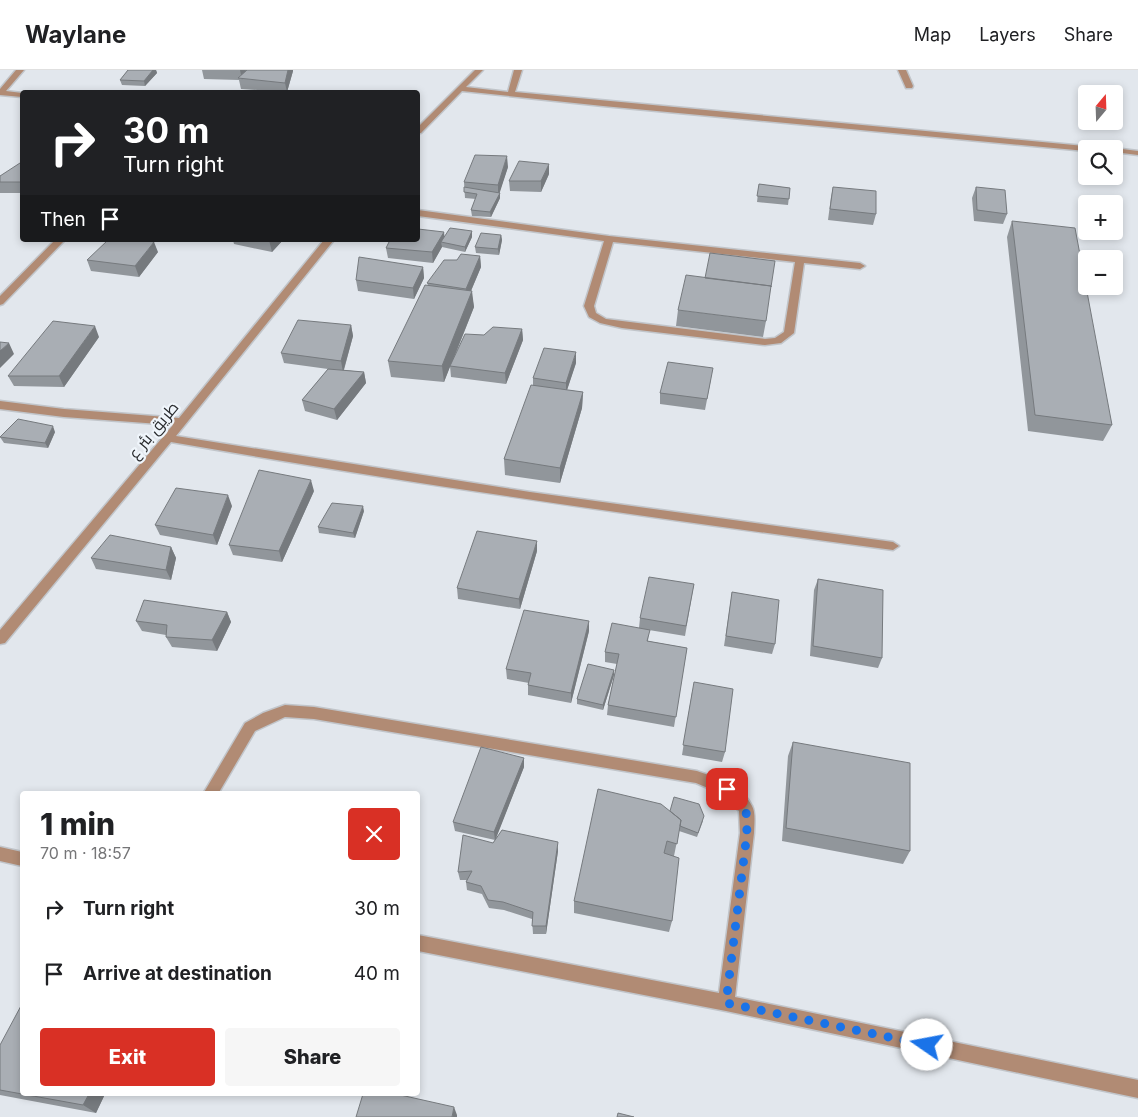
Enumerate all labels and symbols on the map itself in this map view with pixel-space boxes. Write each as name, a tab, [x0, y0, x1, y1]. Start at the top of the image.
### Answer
north arrow	[1078, 85, 1122, 130]
street label: طريق بئر ع	[123, 397, 184, 464]
pin	[706, 768, 748, 810]
position arrow	[900, 1018, 952, 1070]

